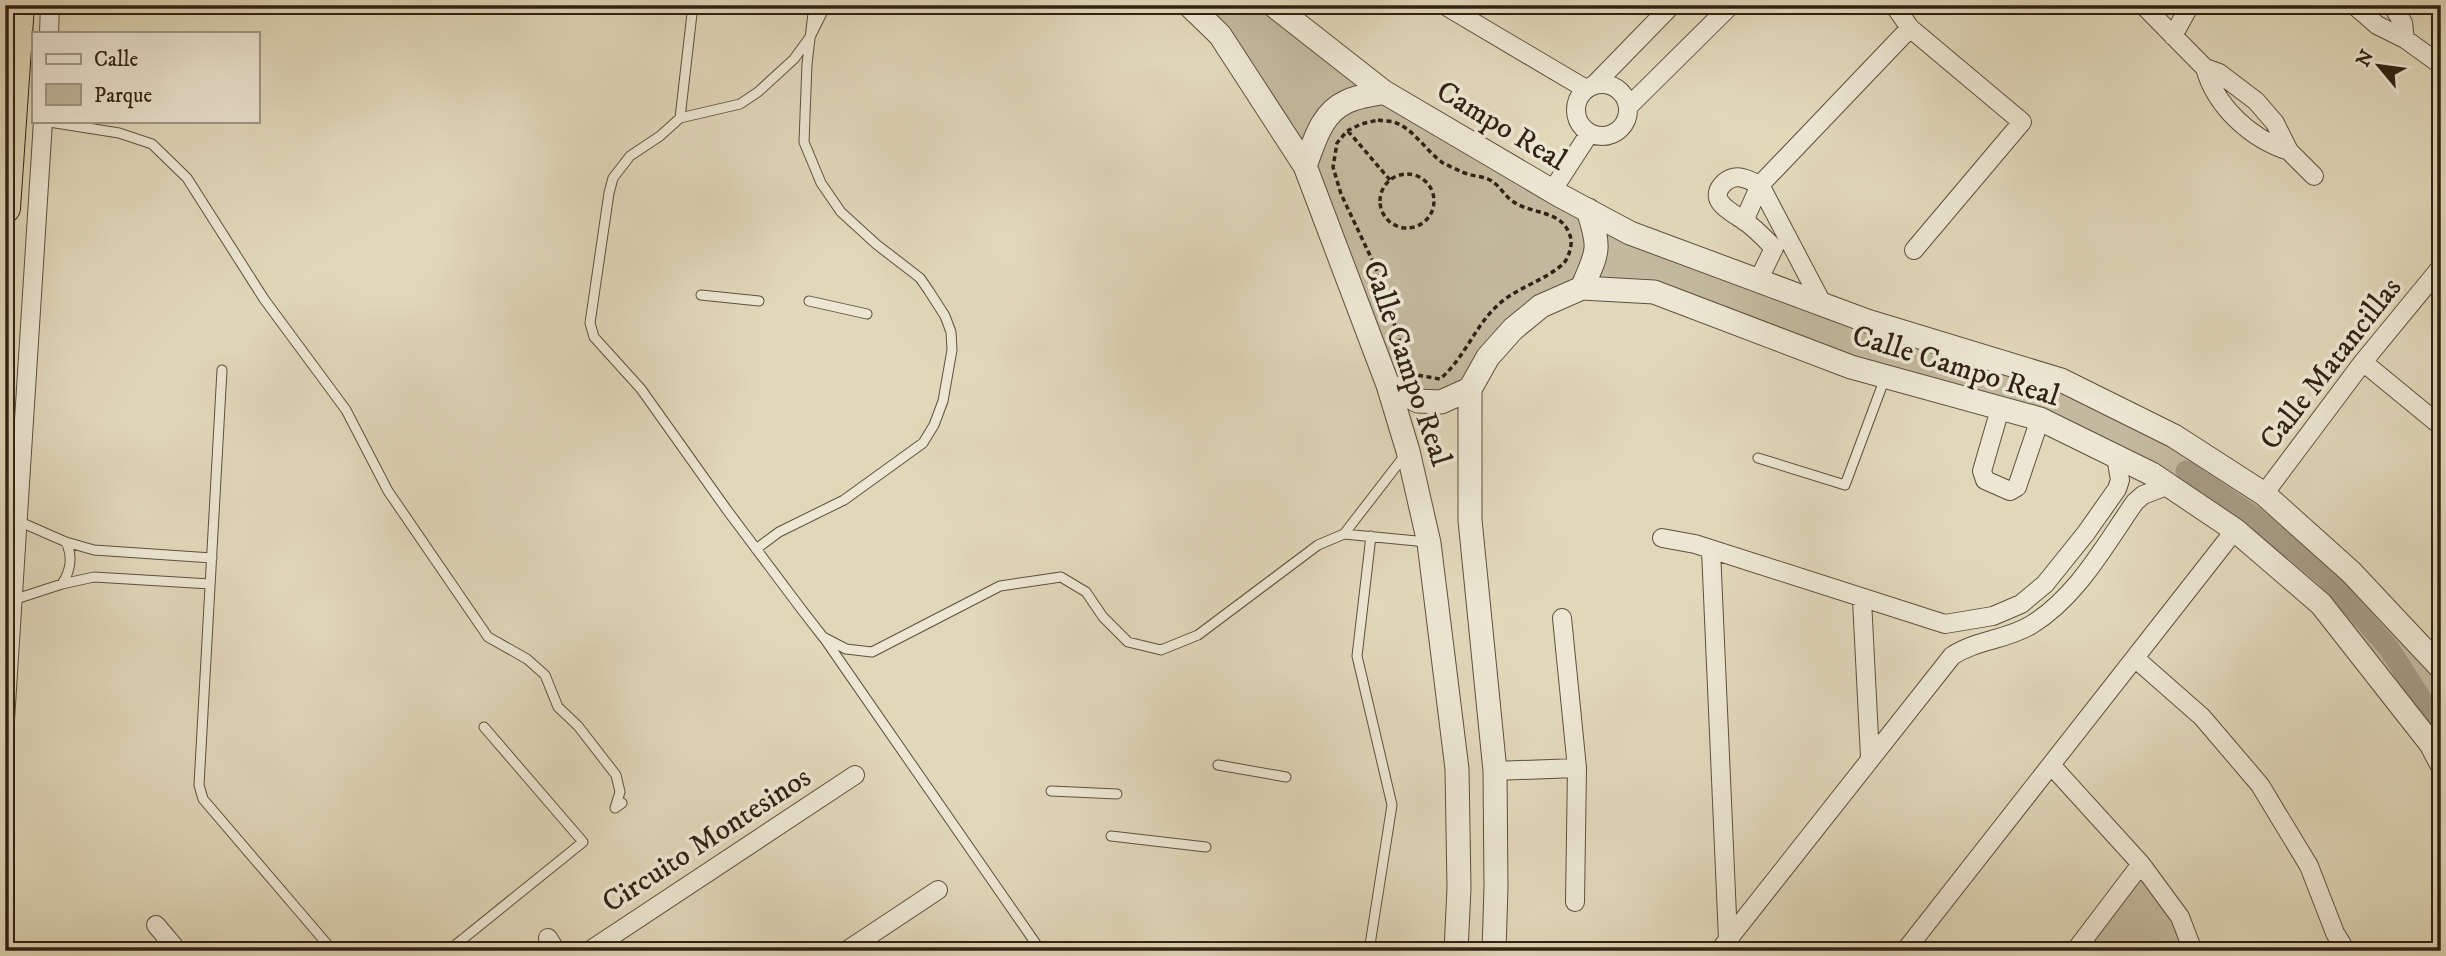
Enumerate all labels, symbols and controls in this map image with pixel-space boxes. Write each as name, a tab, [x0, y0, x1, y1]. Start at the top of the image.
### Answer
legend	[32, 32, 259, 122]
north arrow	[2344, 32, 2414, 102]
text: N	[2352, 46, 2379, 71]
text: Calle	[94, 47, 138, 73]
street label: Campo Real	[1429, 73, 1573, 180]
text: Parque	[94, 83, 152, 109]
street label: Calle Campo Real	[1354, 256, 1459, 471]
street label: Calle Matancillas	[2252, 270, 2410, 458]
street label: Calle Campo Real	[1847, 317, 2064, 416]
street label: Circuito Montesinos	[596, 759, 818, 921]

